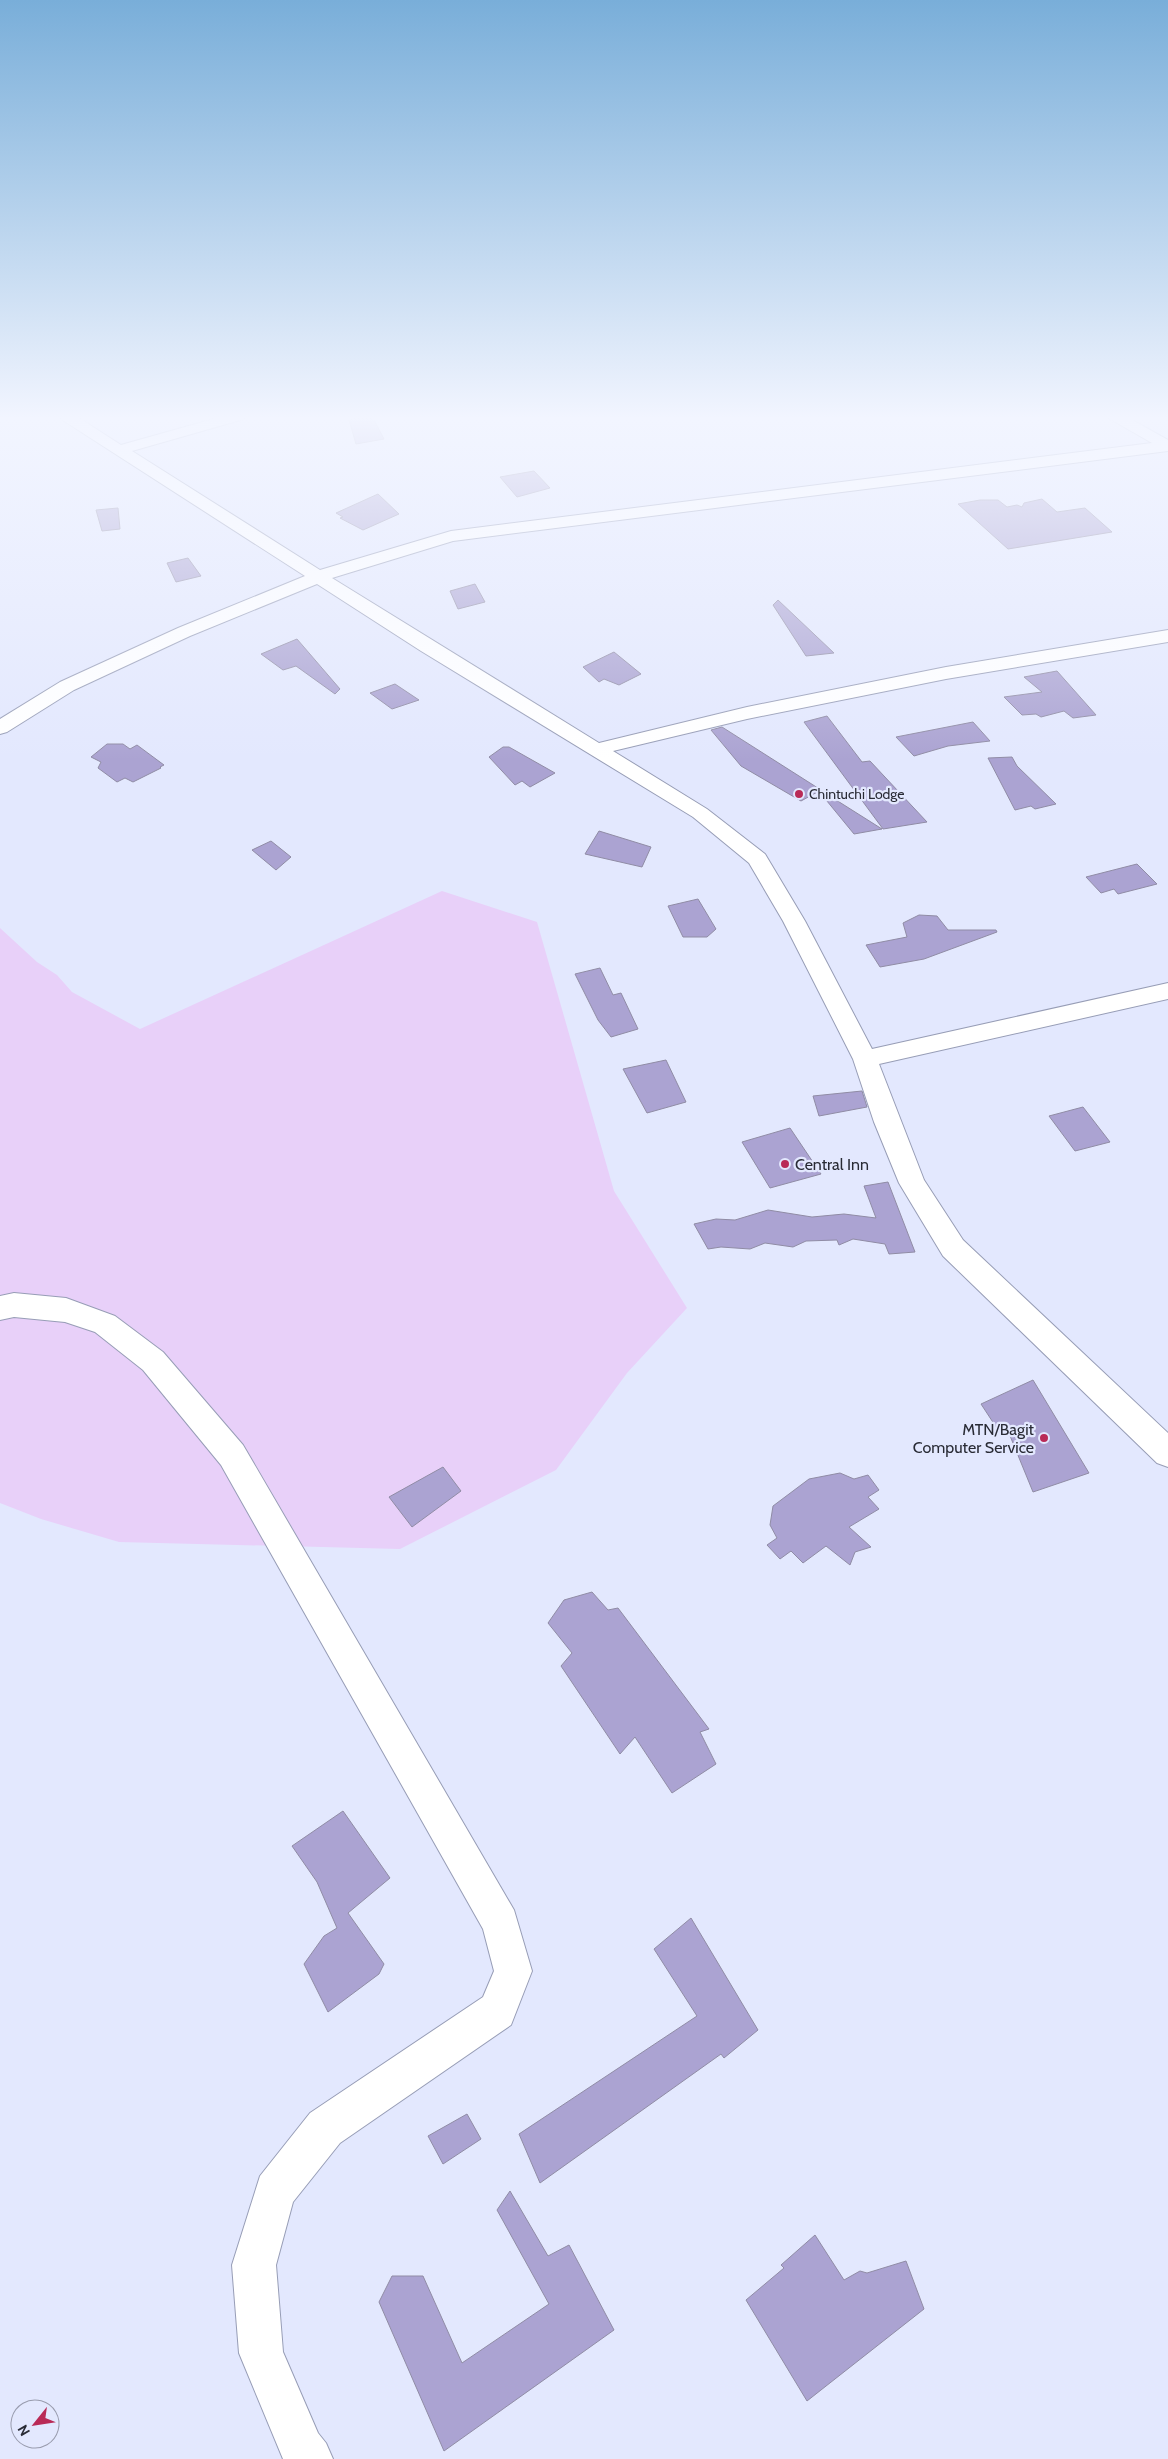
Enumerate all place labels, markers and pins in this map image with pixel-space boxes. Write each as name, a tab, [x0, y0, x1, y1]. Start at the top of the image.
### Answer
place label: Chintuchi Lodge	[809, 785, 905, 803]
marker: Chintuchi Lodge	[793, 788, 805, 800]
place label: Central Inn	[795, 1155, 869, 1174]
marker: Central Inn	[779, 1158, 791, 1170]
place label: MTN/Bagit Computer Service	[913, 1420, 1035, 1457]
marker: MTN/Bagit Computer Service	[1038, 1432, 1050, 1444]

